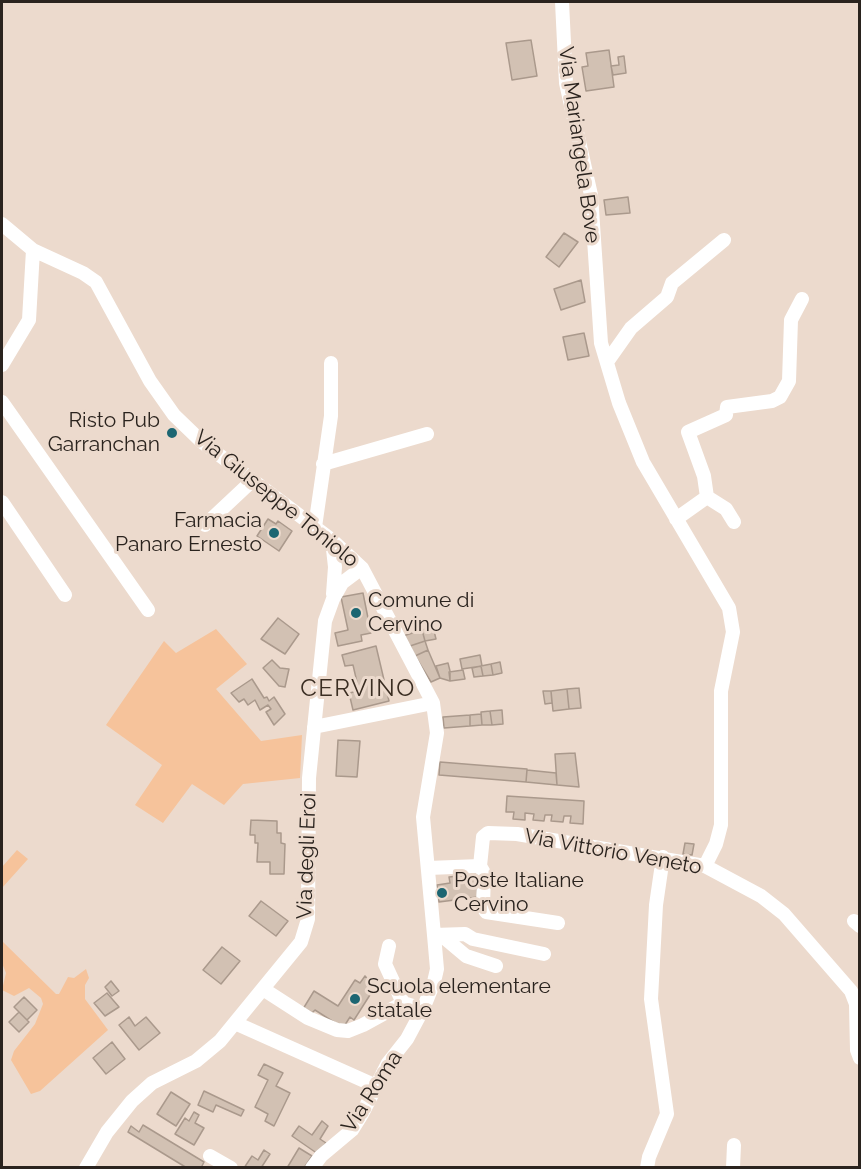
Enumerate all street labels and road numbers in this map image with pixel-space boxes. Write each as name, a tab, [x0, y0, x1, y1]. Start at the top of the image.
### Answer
street label: Via Mariangela Bove	[553, 45, 605, 245]
street label: Via Giuseppe Toniolo	[189, 425, 363, 573]
street label: Via degli Eroi	[292, 792, 322, 920]
street label: Via Vittorio Veneto	[522, 824, 704, 880]
street label: Via Roma	[336, 1046, 408, 1138]

